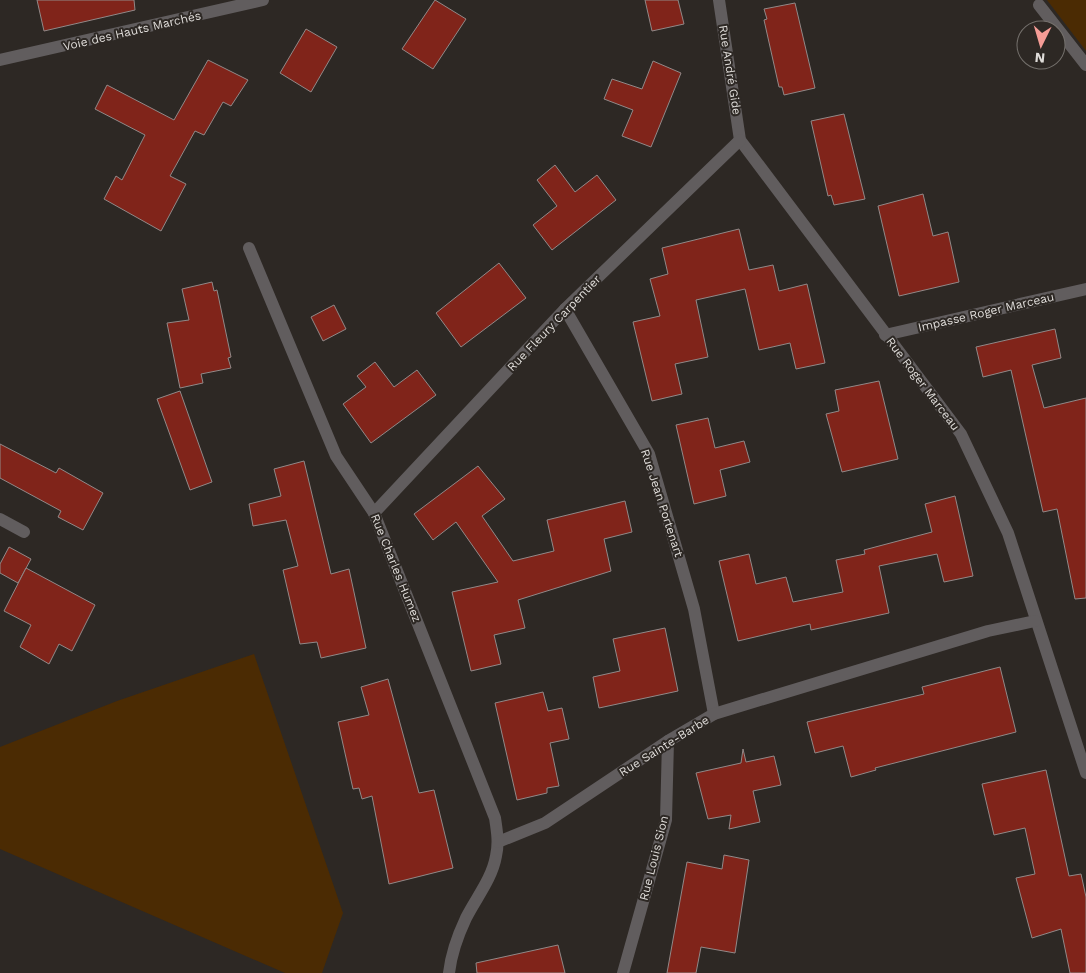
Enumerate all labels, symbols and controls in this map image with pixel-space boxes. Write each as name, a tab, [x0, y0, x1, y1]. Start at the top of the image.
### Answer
street label: Voie des Hauts Marchés	[62, 8, 202, 54]
north arrow	[1016, 20, 1066, 70]
street label: Rue André Gide	[716, 24, 744, 116]
text: N	[1034, 50, 1046, 66]
street label: Rue Fleury Carpentier	[504, 272, 604, 374]
street label: Impasse Roger Marceau	[917, 289, 1055, 335]
street label: Rue Roger Marceau	[883, 335, 963, 433]
street label: Rue Jean Portenart	[638, 447, 686, 559]
street label: Rue Charles Humez	[368, 512, 424, 624]
street label: Rue Sainte-Barbe	[617, 713, 712, 779]
street label: Rue Louis Sion	[637, 814, 671, 902]

